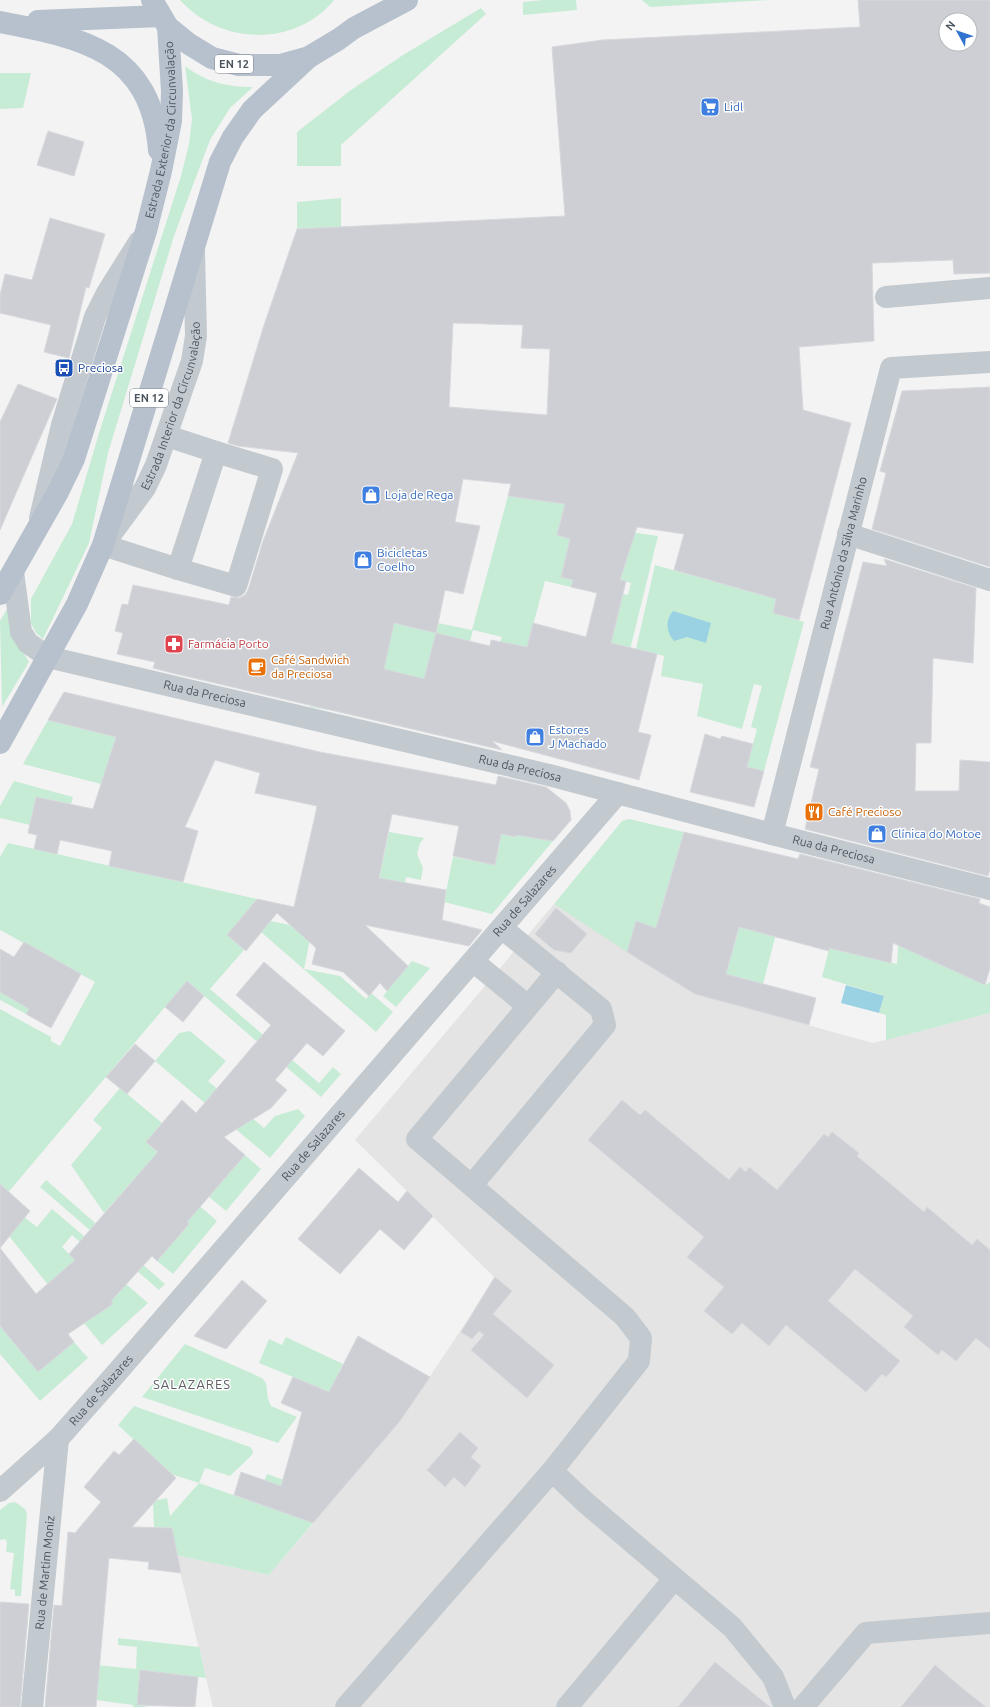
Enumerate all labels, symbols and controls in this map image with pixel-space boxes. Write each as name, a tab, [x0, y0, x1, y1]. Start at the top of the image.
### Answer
north arrow	[938, 12, 978, 52]
text: N	[943, 19, 958, 33]
street label: Estrada Exterior da Circunvalação	[142, 41, 178, 220]
road number: EN 12	[215, 55, 253, 73]
supermarket icon: Lidl	[699, 96, 721, 118]
place label: Lidl	[724, 100, 743, 113]
street label: Estrada Interior da Circunvalação	[138, 322, 202, 492]
bus stop icon: Preciosa	[53, 357, 75, 379]
place label: Preciosa	[78, 361, 123, 374]
road number: EN 12	[130, 389, 168, 407]
street label: Rua António da Silva Marinho	[818, 475, 869, 631]
shop icon: Loja de Rega	[360, 484, 382, 506]
place label: Loja de Rega	[385, 488, 454, 501]
place label: Bicicletas Coelho	[377, 546, 427, 573]
shop icon: Bicicletas Coelho	[352, 549, 374, 571]
pharmacy icon: Farmácia Porto	[163, 633, 185, 655]
place label: Farmácia Porto	[188, 637, 269, 650]
place label: Café Sandwich da Preciosa	[271, 653, 349, 680]
cafe icon: Café Sandwich da Preciosa	[246, 656, 268, 678]
street label: Rua da Preciosa	[162, 677, 247, 709]
place label: Estores J Machado	[549, 723, 607, 750]
shop icon: Estores J Machado	[524, 726, 546, 748]
street label: Rua da Preciosa	[478, 752, 563, 784]
restaurant icon: Café Precioso	[803, 801, 825, 823]
place label: Café Precioso	[828, 805, 902, 818]
shop icon: Clínica do Motoe	[866, 823, 888, 845]
place label: Clínica do Motoe	[891, 827, 981, 840]
street label: Rua da Preciosa	[791, 832, 876, 866]
street label: Rua de Salazares	[490, 863, 558, 939]
street label: Rua de Salazares	[279, 1107, 347, 1183]
street label: Rua de Salazares	[66, 1352, 135, 1428]
district label: SALAZARES	[153, 1377, 231, 1391]
street label: Rua de Martim Moniz	[33, 1515, 57, 1630]

